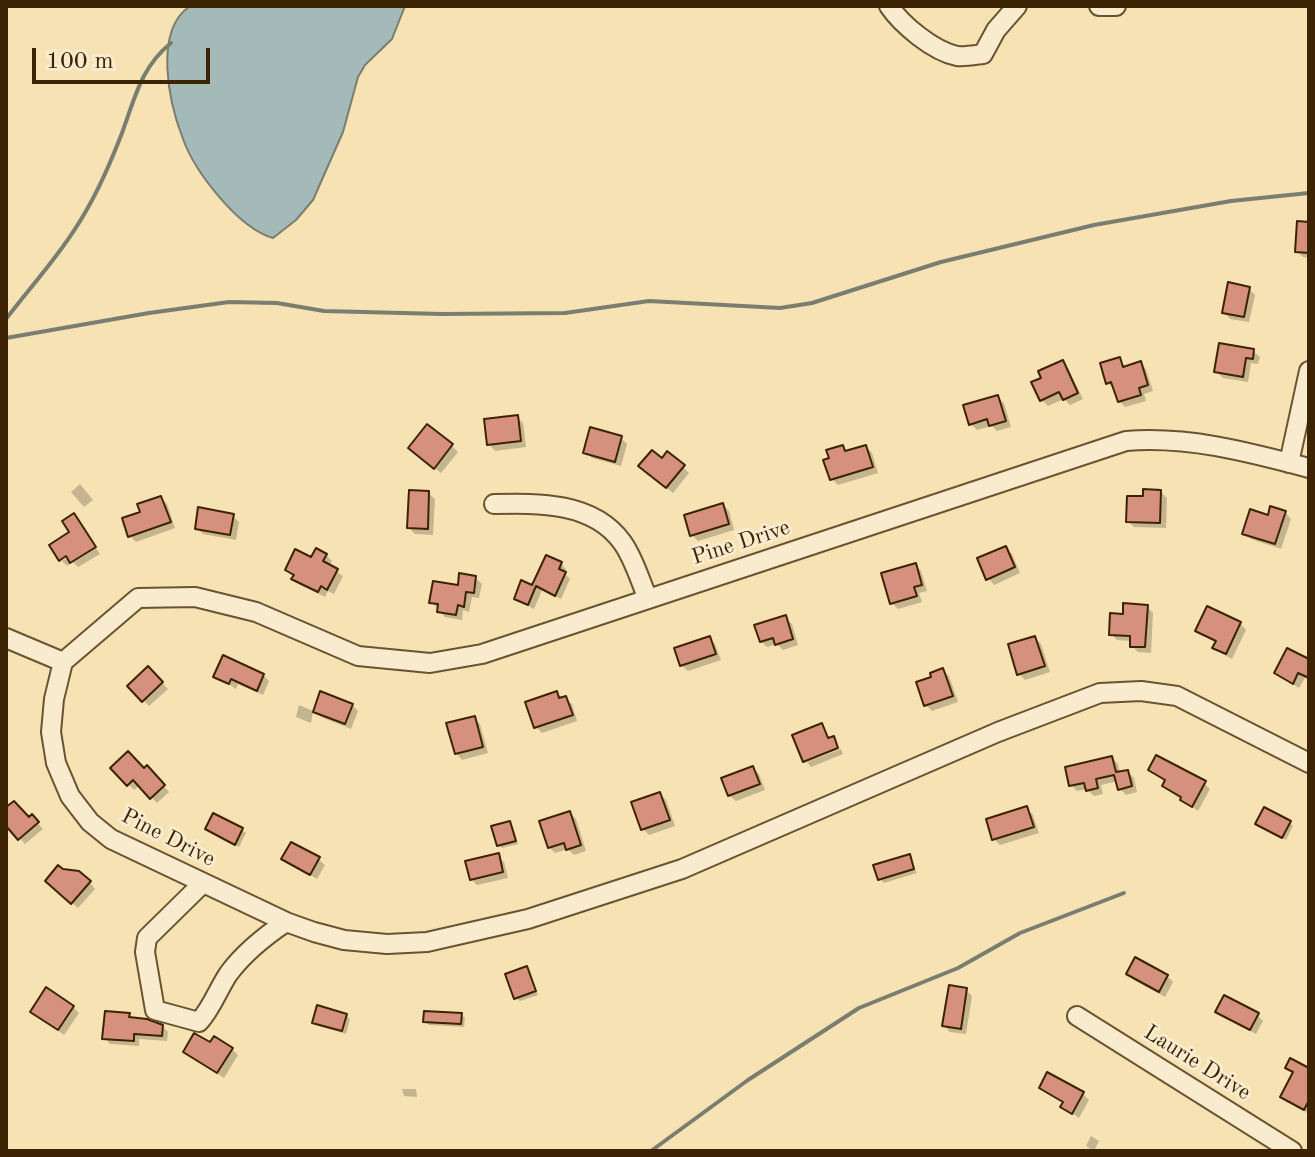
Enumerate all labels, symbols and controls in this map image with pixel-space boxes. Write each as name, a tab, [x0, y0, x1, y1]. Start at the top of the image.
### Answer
scale bar	[36, 32, 214, 82]
text: 100 m	[46, 50, 114, 74]
street label: Pine Drive	[688, 515, 794, 571]
street label: Pine Drive	[117, 803, 219, 873]
street label: Laurie Drive	[1139, 1020, 1255, 1106]

